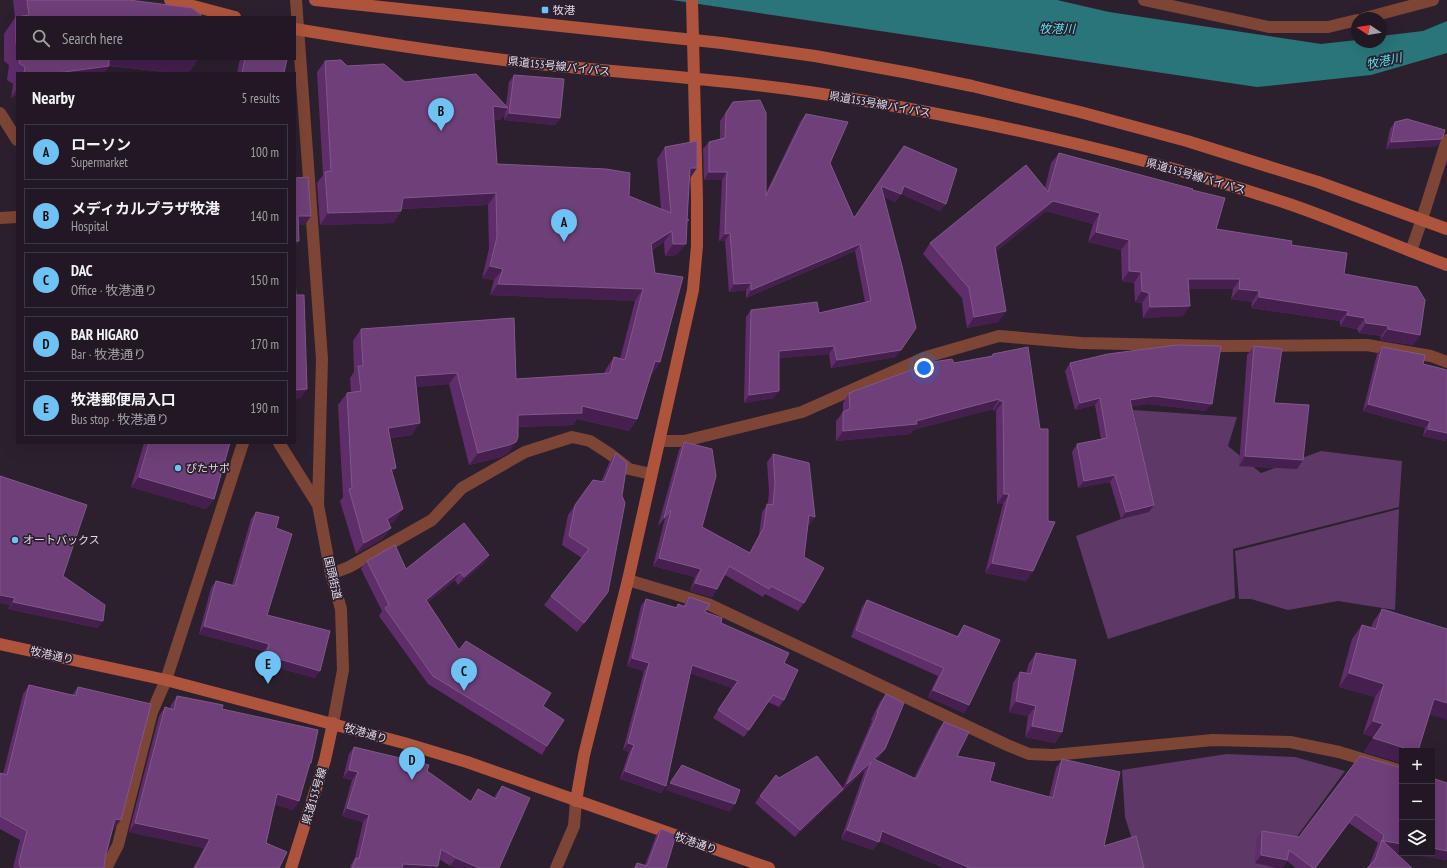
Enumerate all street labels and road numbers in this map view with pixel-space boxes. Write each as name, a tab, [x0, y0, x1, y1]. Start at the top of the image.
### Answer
street label: 県道153号線バイパス	[507, 54, 611, 78]
street label: 県道153号線バイパス	[828, 88, 932, 120]
street label: 県道153号線バイパス	[1145, 155, 1247, 197]
street label: 国頭街道	[321, 555, 345, 601]
street label: 牧港通り	[29, 644, 75, 666]
street label: 牧港通り	[343, 720, 389, 746]
street label: 県道153号線	[299, 766, 329, 826]
street label: 牧港通り	[673, 829, 719, 857]

